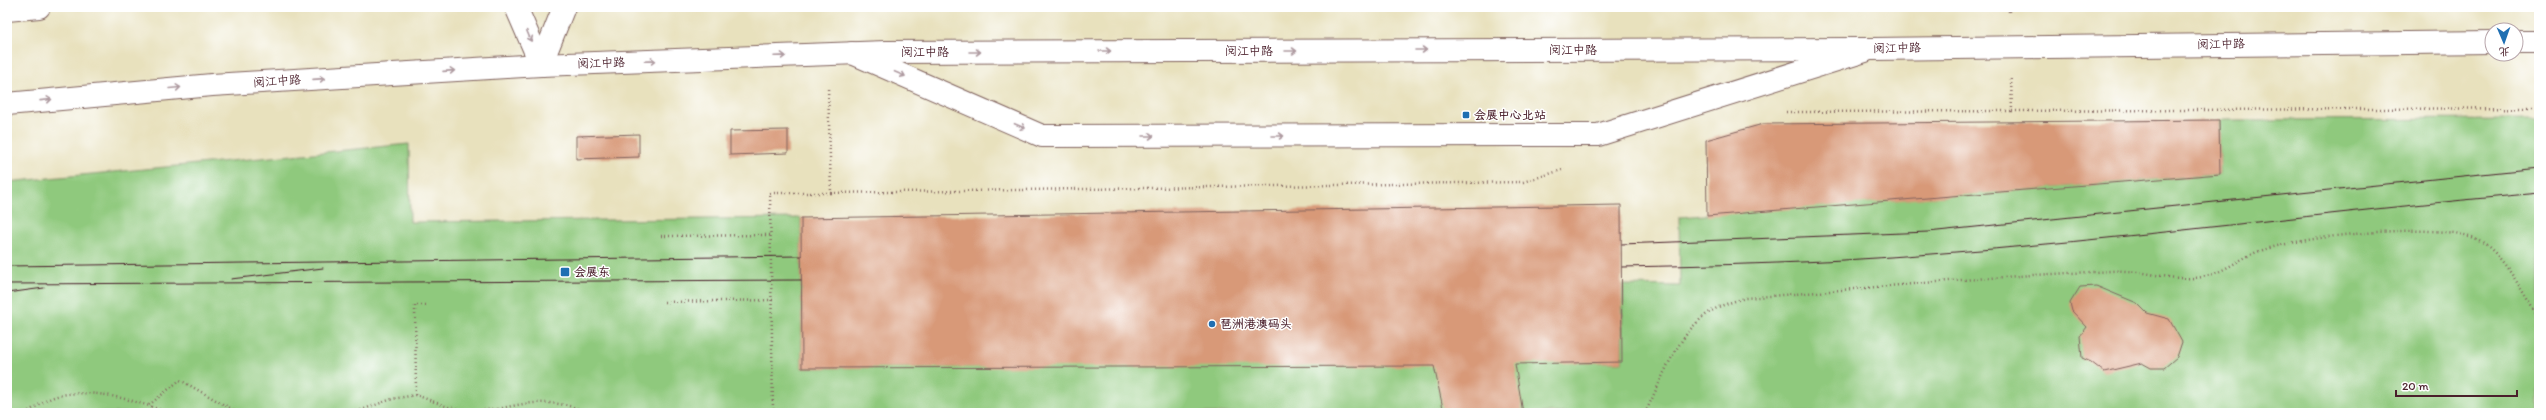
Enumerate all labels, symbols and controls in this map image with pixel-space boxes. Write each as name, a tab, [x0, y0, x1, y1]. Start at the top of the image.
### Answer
north arrow	[2484, 22, 2524, 62]
one-way arrow	[525, 30, 533, 42]
street label: 阅江中路	[2197, 37, 2245, 51]
street label: 阅江中路	[1873, 41, 1921, 55]
street label: 阅江中路	[1549, 43, 1597, 57]
street label: 阅江中路	[1225, 44, 1273, 58]
street label: 阅江中路	[901, 45, 949, 59]
text: 北	[2499, 45, 2510, 58]
one-way arrow	[1414, 46, 1427, 54]
one-way arrow	[1098, 47, 1111, 55]
one-way arrow	[1284, 47, 1297, 55]
one-way arrow	[968, 48, 981, 56]
one-way arrow	[773, 52, 786, 60]
street label: 阅江中路	[577, 55, 625, 71]
one-way arrow	[643, 57, 656, 65]
one-way arrow	[442, 67, 455, 74]
one-way arrow	[894, 71, 906, 79]
street label: 阅江中路	[253, 72, 301, 90]
one-way arrow	[312, 75, 325, 82]
one-way arrow	[168, 85, 181, 92]
one-way arrow	[39, 96, 52, 103]
place label: 会展中心北站	[1474, 108, 1546, 122]
marker: 会展中心北站	[1461, 110, 1471, 120]
one-way arrow	[1013, 123, 1025, 130]
one-way arrow	[1141, 132, 1154, 140]
one-way arrow	[1271, 132, 1284, 140]
place label: 会展东	[574, 265, 610, 279]
marker: 会展东	[559, 266, 571, 278]
place label: 琶洲港澳码头	[1220, 317, 1292, 331]
marker: 琶洲港澳码头	[1207, 319, 1217, 329]
scale bar	[2396, 372, 2517, 398]
text: 20 m	[2402, 379, 2429, 393]

